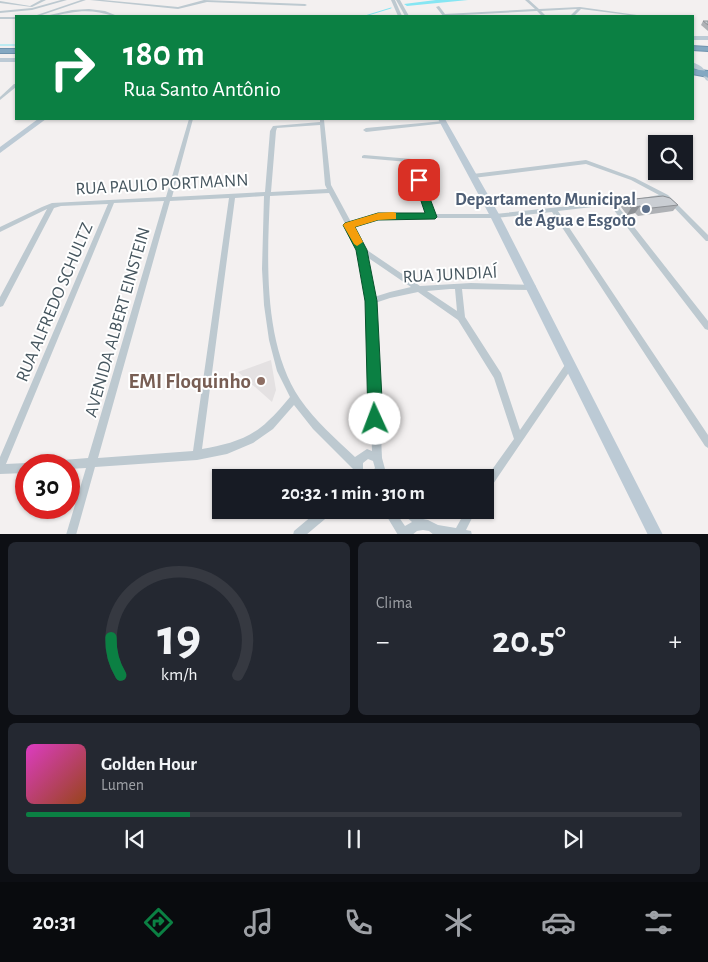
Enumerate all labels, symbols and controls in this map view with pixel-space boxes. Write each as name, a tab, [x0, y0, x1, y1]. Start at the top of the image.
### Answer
icon: right	[40, 35, 105, 100]
text: 180 m	[123, 37, 205, 72]
text: Rua Santo Antônio	[123, 78, 281, 100]
map controls	[648, 135, 693, 180]
button: search	[648, 135, 693, 180]
pin	[398, 159, 440, 201]
icon: arrive	[405, 166, 433, 194]
street label: RUA PAULO PORTMANN	[75, 171, 249, 199]
place label: Departamento Municipal de Água e Esgoto	[455, 191, 636, 230]
marker: Departamento Municipal de Água e Esgoto	[640, 203, 652, 215]
street label: RUA ALFREDO SCHULTZ	[13, 220, 97, 384]
street label: AVENIDA ALBERT EINSTEIN	[82, 225, 154, 419]
street label: RUA JUNDIAÍ	[402, 261, 498, 286]
place label: EMI Floquinho	[129, 371, 251, 392]
marker: EMI Floquinho	[255, 375, 267, 387]
position arrow	[348, 392, 400, 444]
speed limit sign: 30	[15, 454, 80, 519]
text: 20:32 · 1 min · 310 m	[281, 484, 425, 503]
text: Clima	[376, 595, 412, 611]
text: 19	[157, 612, 201, 664]
text: 20.5°	[492, 622, 566, 660]
text: −	[376, 628, 389, 656]
text: +	[669, 628, 682, 656]
text: km/h	[161, 666, 197, 684]
text: Golden Hour	[101, 755, 197, 774]
text: Lumen	[101, 777, 144, 793]
icon: previous	[121, 825, 149, 853]
icon: pause	[340, 825, 368, 853]
icon: next	[559, 825, 587, 853]
icon: directions	[141, 905, 176, 940]
icon: music	[241, 905, 276, 940]
icon: phone	[341, 905, 376, 940]
icon: climate	[441, 905, 476, 940]
icon: car	[541, 905, 576, 940]
icon: filters	[641, 905, 676, 940]
text: 20:31	[32, 911, 77, 933]

